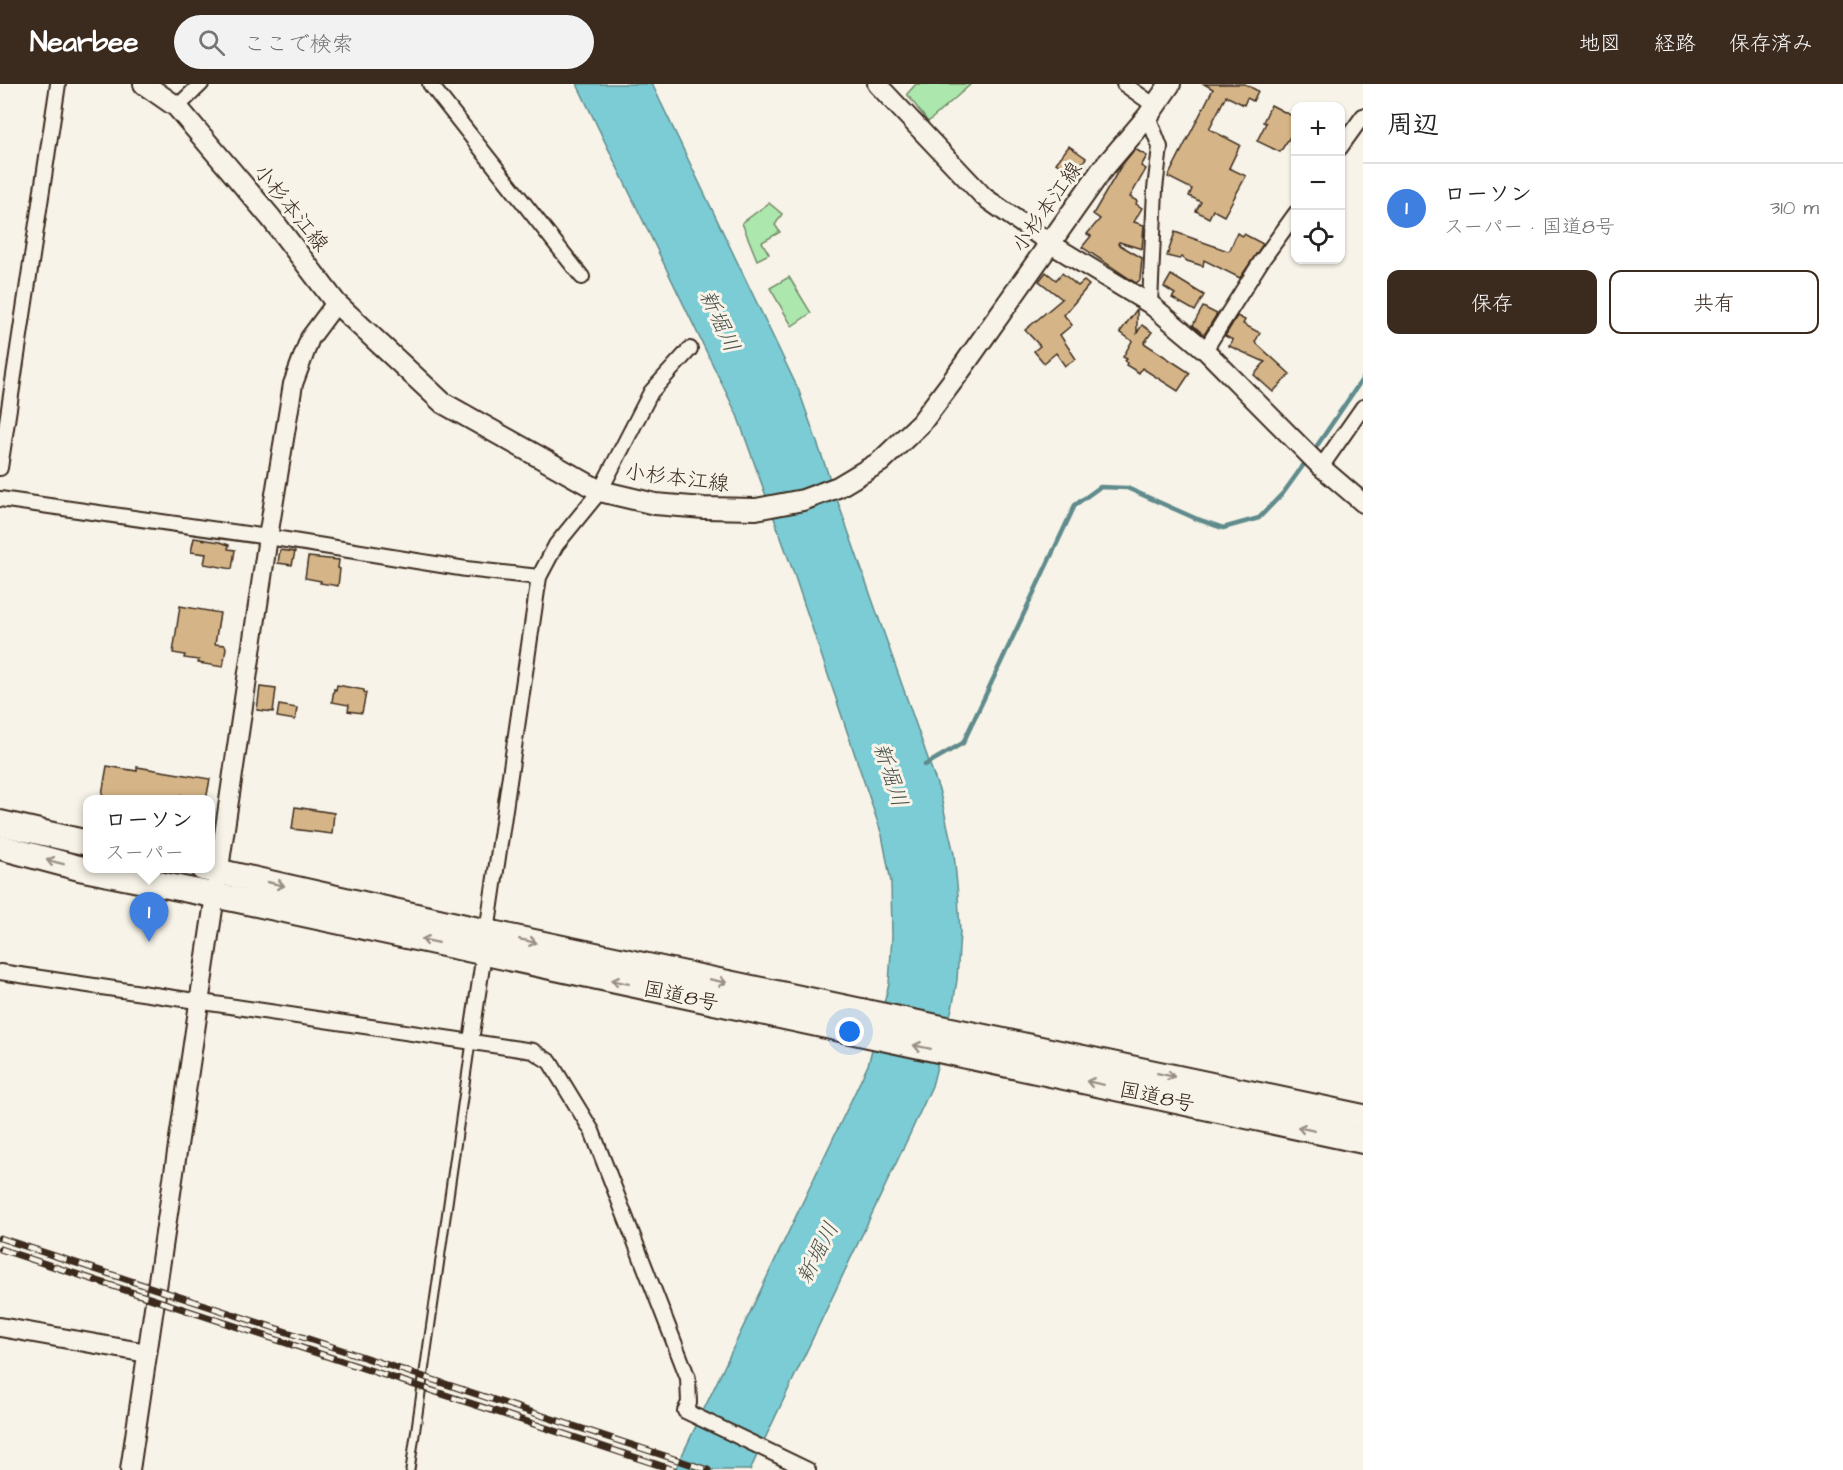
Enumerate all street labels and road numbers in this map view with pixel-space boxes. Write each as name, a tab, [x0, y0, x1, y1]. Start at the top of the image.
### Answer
street label: 小杉本江線	[1005, 156, 1089, 258]
street label: 小杉本江線	[247, 158, 335, 258]
street label: 小杉本江線	[623, 457, 731, 499]
street label: 国道8号	[641, 974, 721, 1018]
street label: 国道8号	[1117, 1075, 1197, 1119]

